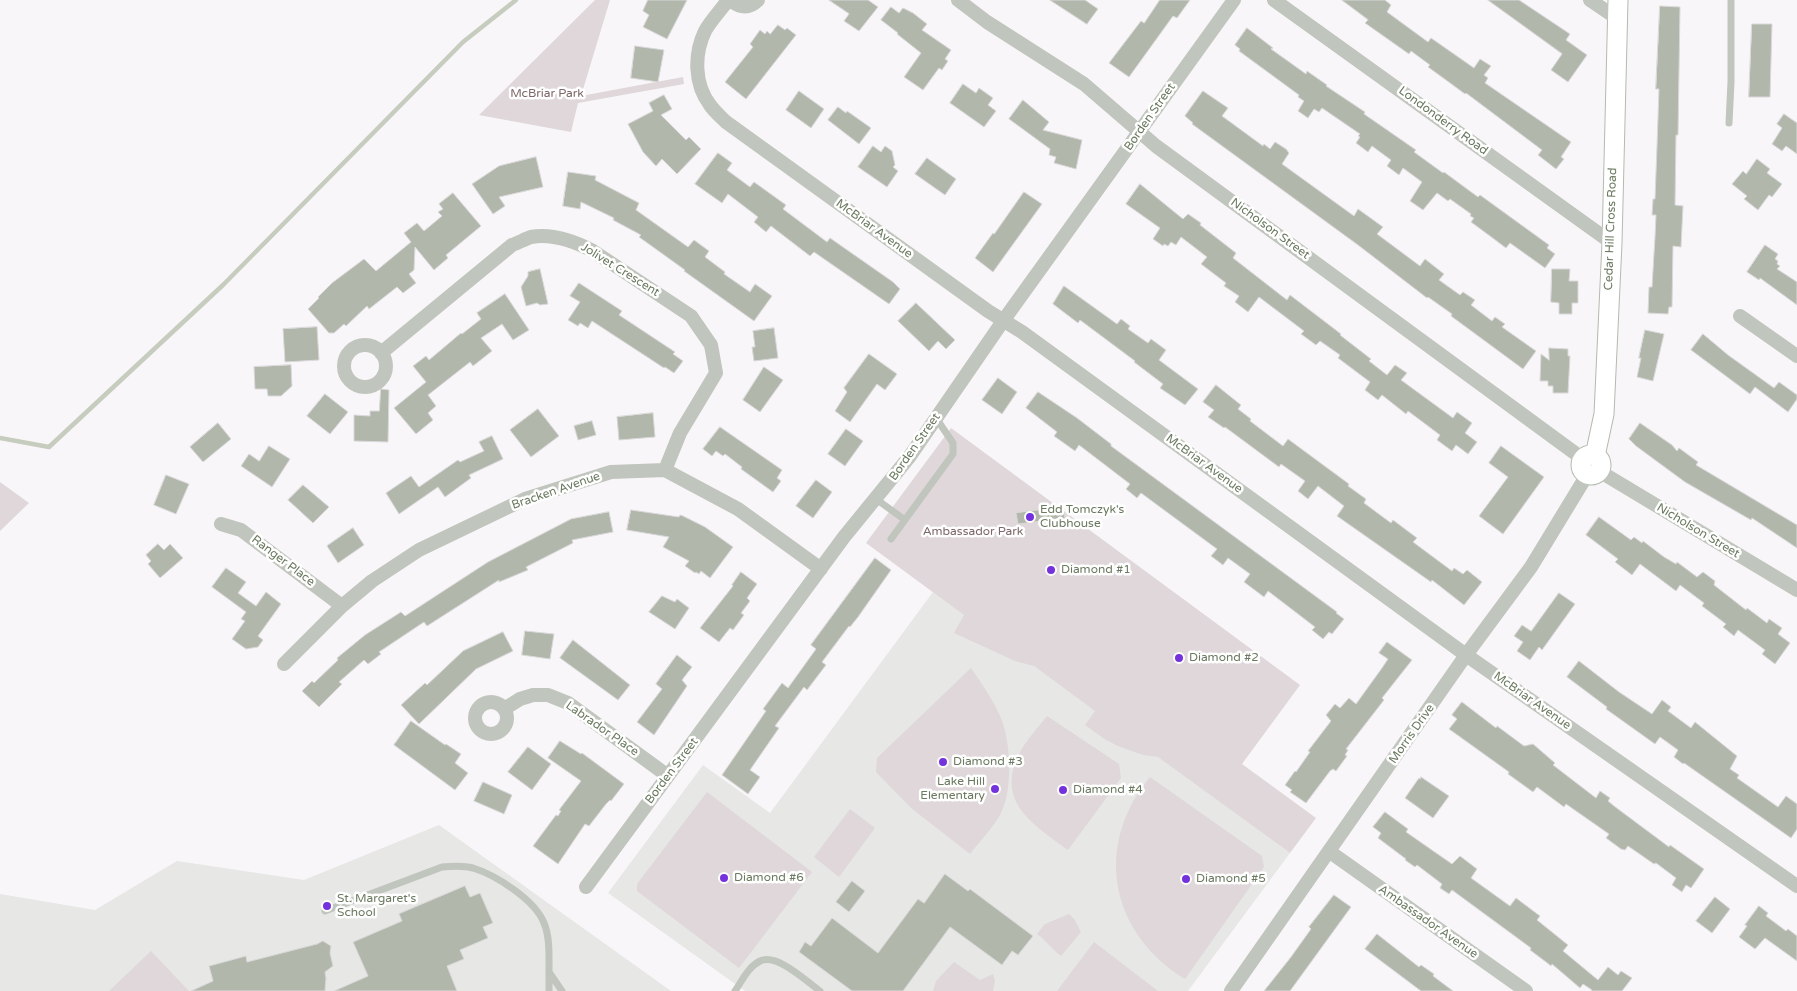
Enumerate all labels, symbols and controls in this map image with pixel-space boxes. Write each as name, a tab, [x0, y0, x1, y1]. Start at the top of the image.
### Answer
street label: Borden Street	[1121, 80, 1179, 154]
street label: Londonderry Road	[1395, 84, 1491, 158]
park label: McBriar Park	[510, 87, 584, 101]
street label: Cedar Hill Cross Road	[1602, 167, 1620, 291]
street label: Nicholson Street	[1228, 195, 1312, 263]
street label: McBriar Avenue	[833, 196, 915, 262]
street label: Jolivet Crescent	[578, 240, 662, 300]
street label: Borden Street	[886, 410, 944, 484]
street label: McBriar Avenue	[1163, 431, 1245, 497]
street label: Bracken Avenue	[510, 469, 602, 513]
street label: Nicholson Street	[1654, 501, 1742, 561]
place label: Edd Tomczyk's Clubhouse	[1040, 503, 1124, 531]
marker: Edd Tomczyk's Clubhouse	[1024, 511, 1036, 523]
park label: Ambassador Park	[923, 525, 1023, 539]
street label: Ranger Place	[249, 533, 317, 589]
place label: Diamond #1	[1061, 563, 1131, 577]
marker: Diamond #1	[1045, 564, 1057, 576]
place label: Diamond #2	[1189, 651, 1259, 665]
marker: Diamond #2	[1173, 652, 1185, 664]
street label: McBriar Avenue	[1491, 669, 1573, 733]
street label: Labrador Place	[563, 698, 641, 760]
street label: Morris Drive	[1386, 701, 1438, 767]
street label: Borden Street	[642, 735, 702, 807]
place label: Diamond #3	[953, 755, 1023, 769]
marker: Diamond #3	[937, 756, 949, 768]
place label: Lake Hill Elementary	[920, 775, 985, 803]
marker: Lake Hill Elementary	[989, 783, 1001, 795]
place label: Diamond #4	[1073, 783, 1143, 797]
marker: Diamond #4	[1057, 784, 1069, 796]
place label: Diamond #6	[734, 871, 804, 885]
marker: Diamond #6	[718, 872, 730, 884]
place label: Diamond #5	[1196, 872, 1266, 886]
marker: Diamond #5	[1180, 873, 1192, 885]
street label: Ambassador Avenue	[1376, 882, 1480, 962]
place label: St. Margaret's School	[337, 892, 416, 920]
marker: St. Margaret's School	[321, 900, 333, 912]

